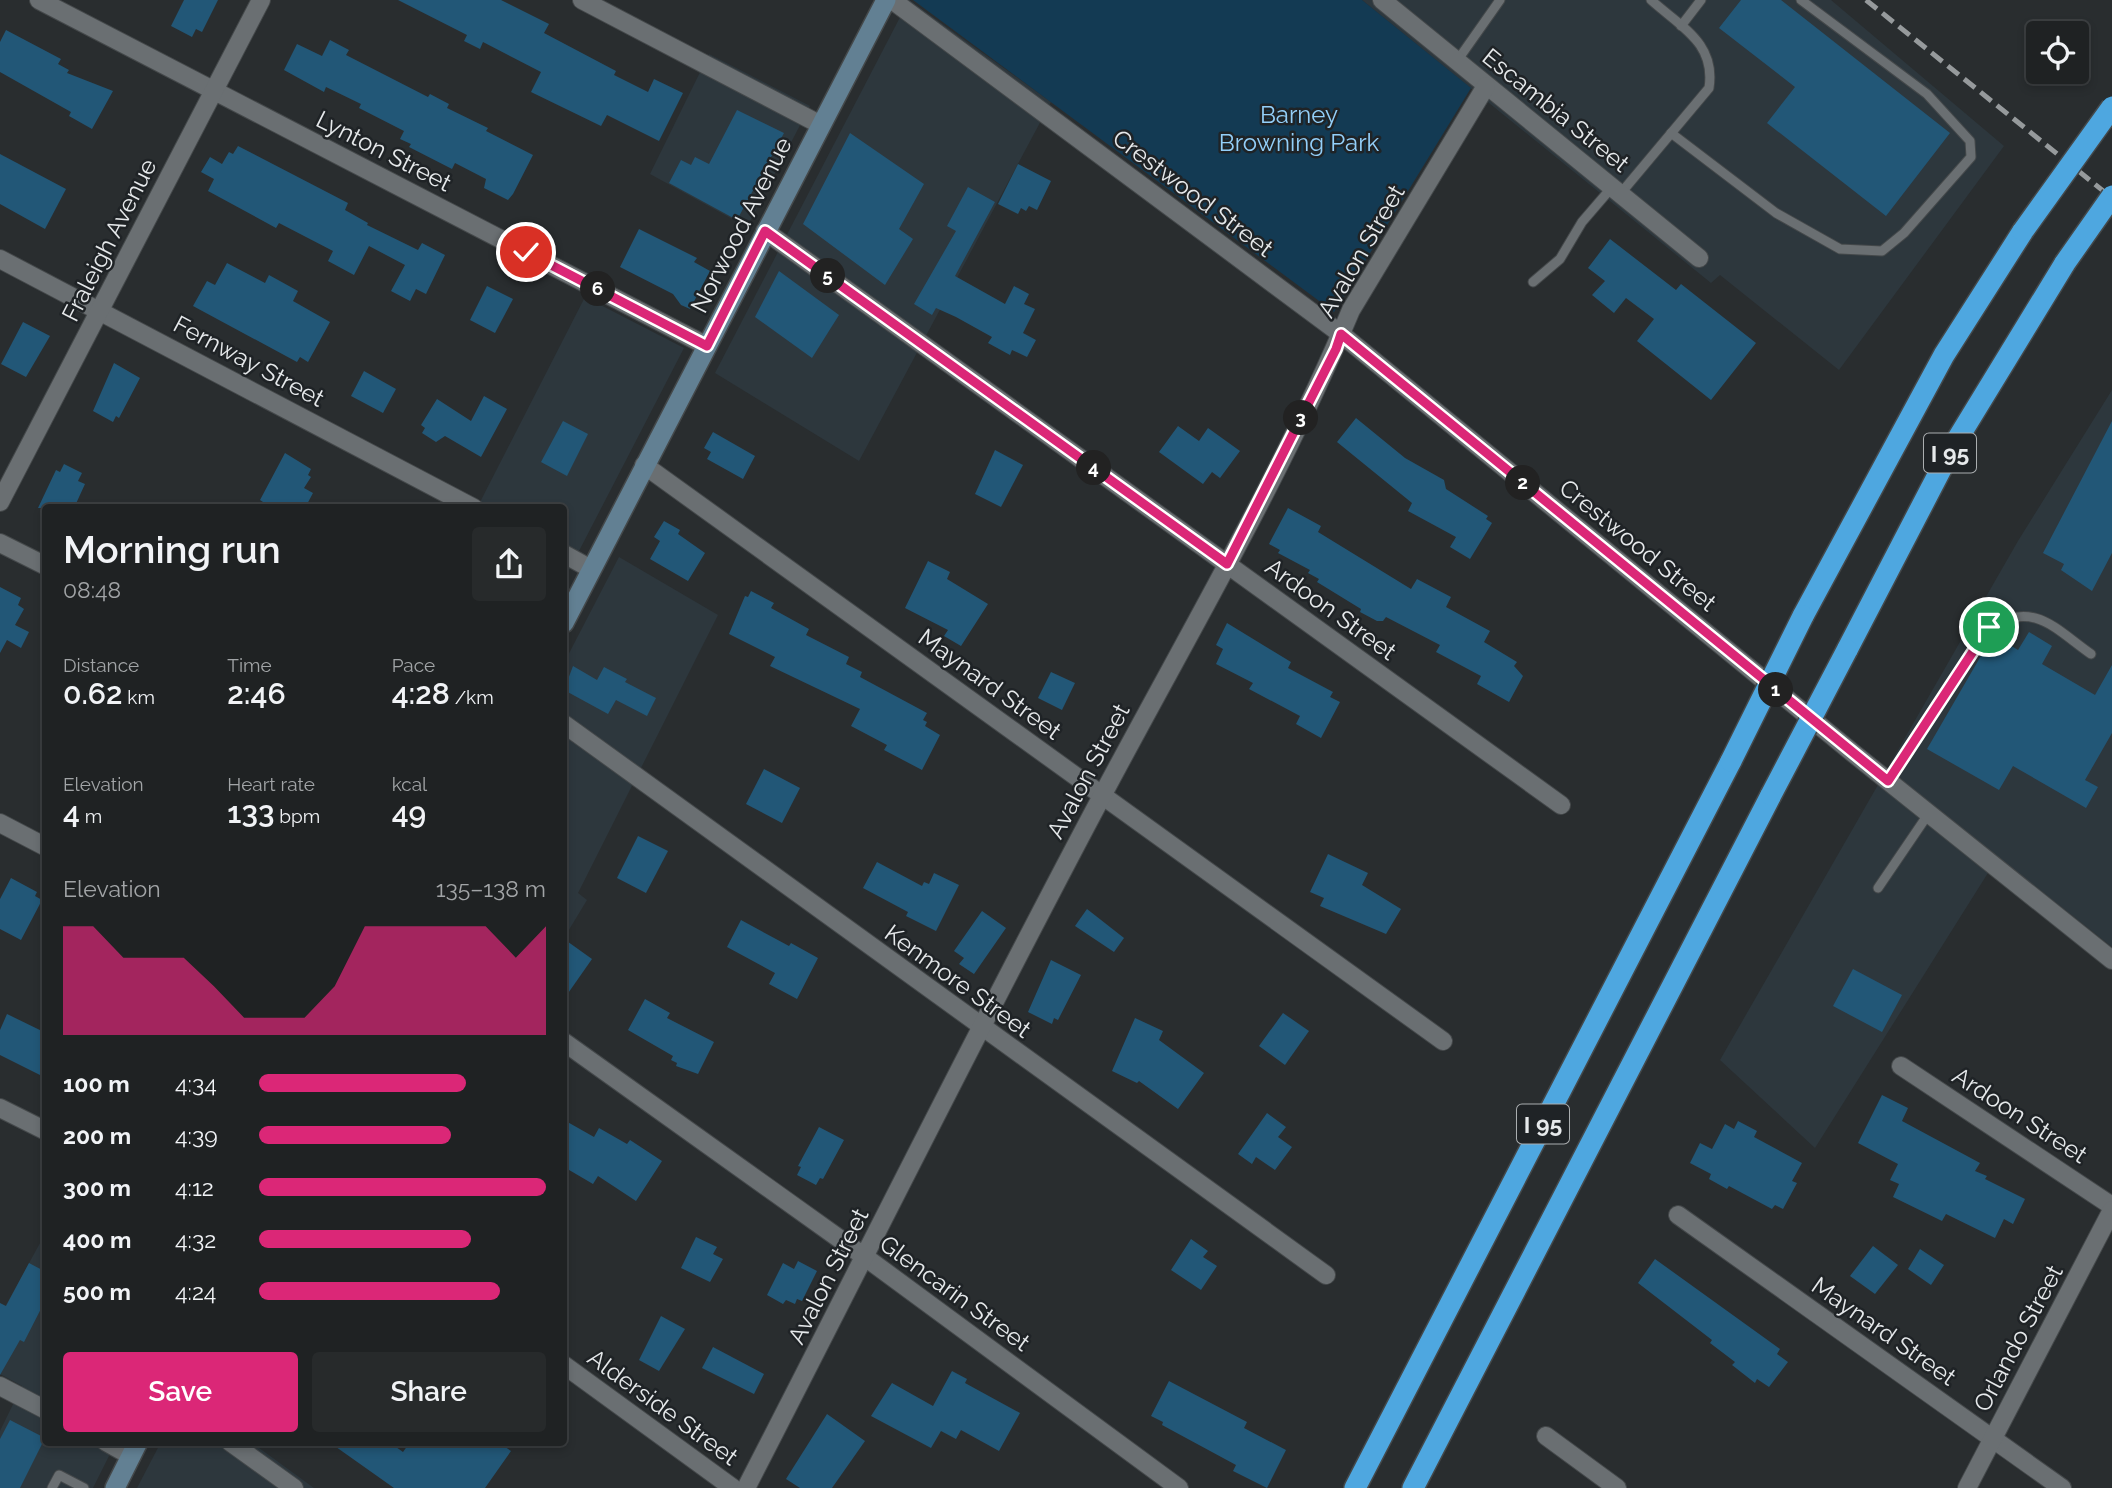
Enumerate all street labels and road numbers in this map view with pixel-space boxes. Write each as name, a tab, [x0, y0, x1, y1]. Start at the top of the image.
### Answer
street label: Escambia Street	[1477, 42, 1635, 178]
street label: Lynton Street	[312, 105, 456, 197]
street label: Crestwood Street	[1107, 123, 1279, 263]
street label: Norwood Avenue	[684, 132, 798, 318]
street label: Fraleigh Avenue	[55, 154, 163, 326]
street label: Avalon Street	[1311, 179, 1411, 323]
street label: Fernway Street	[169, 309, 329, 413]
road number: I 95	[1924, 433, 1976, 472]
street label: Crestwood Street	[1554, 473, 1722, 617]
street label: Ardoon Street	[1260, 552, 1402, 666]
street label: Maynard Street	[913, 622, 1067, 746]
street label: Avalon Street	[1040, 699, 1136, 843]
street label: Kenmore Street	[879, 918, 1037, 1044]
street label: Ardoon Street	[1947, 1061, 2093, 1169]
road number: I 95	[1517, 1105, 1569, 1144]
street label: Avalon Street	[781, 1203, 875, 1349]
street label: Glencarin Street	[874, 1229, 1036, 1357]
street label: Orlando Street	[1967, 1260, 2069, 1416]
street label: Maynard Street	[1806, 1271, 1962, 1391]
street label: Alderside Street	[582, 1343, 744, 1471]

